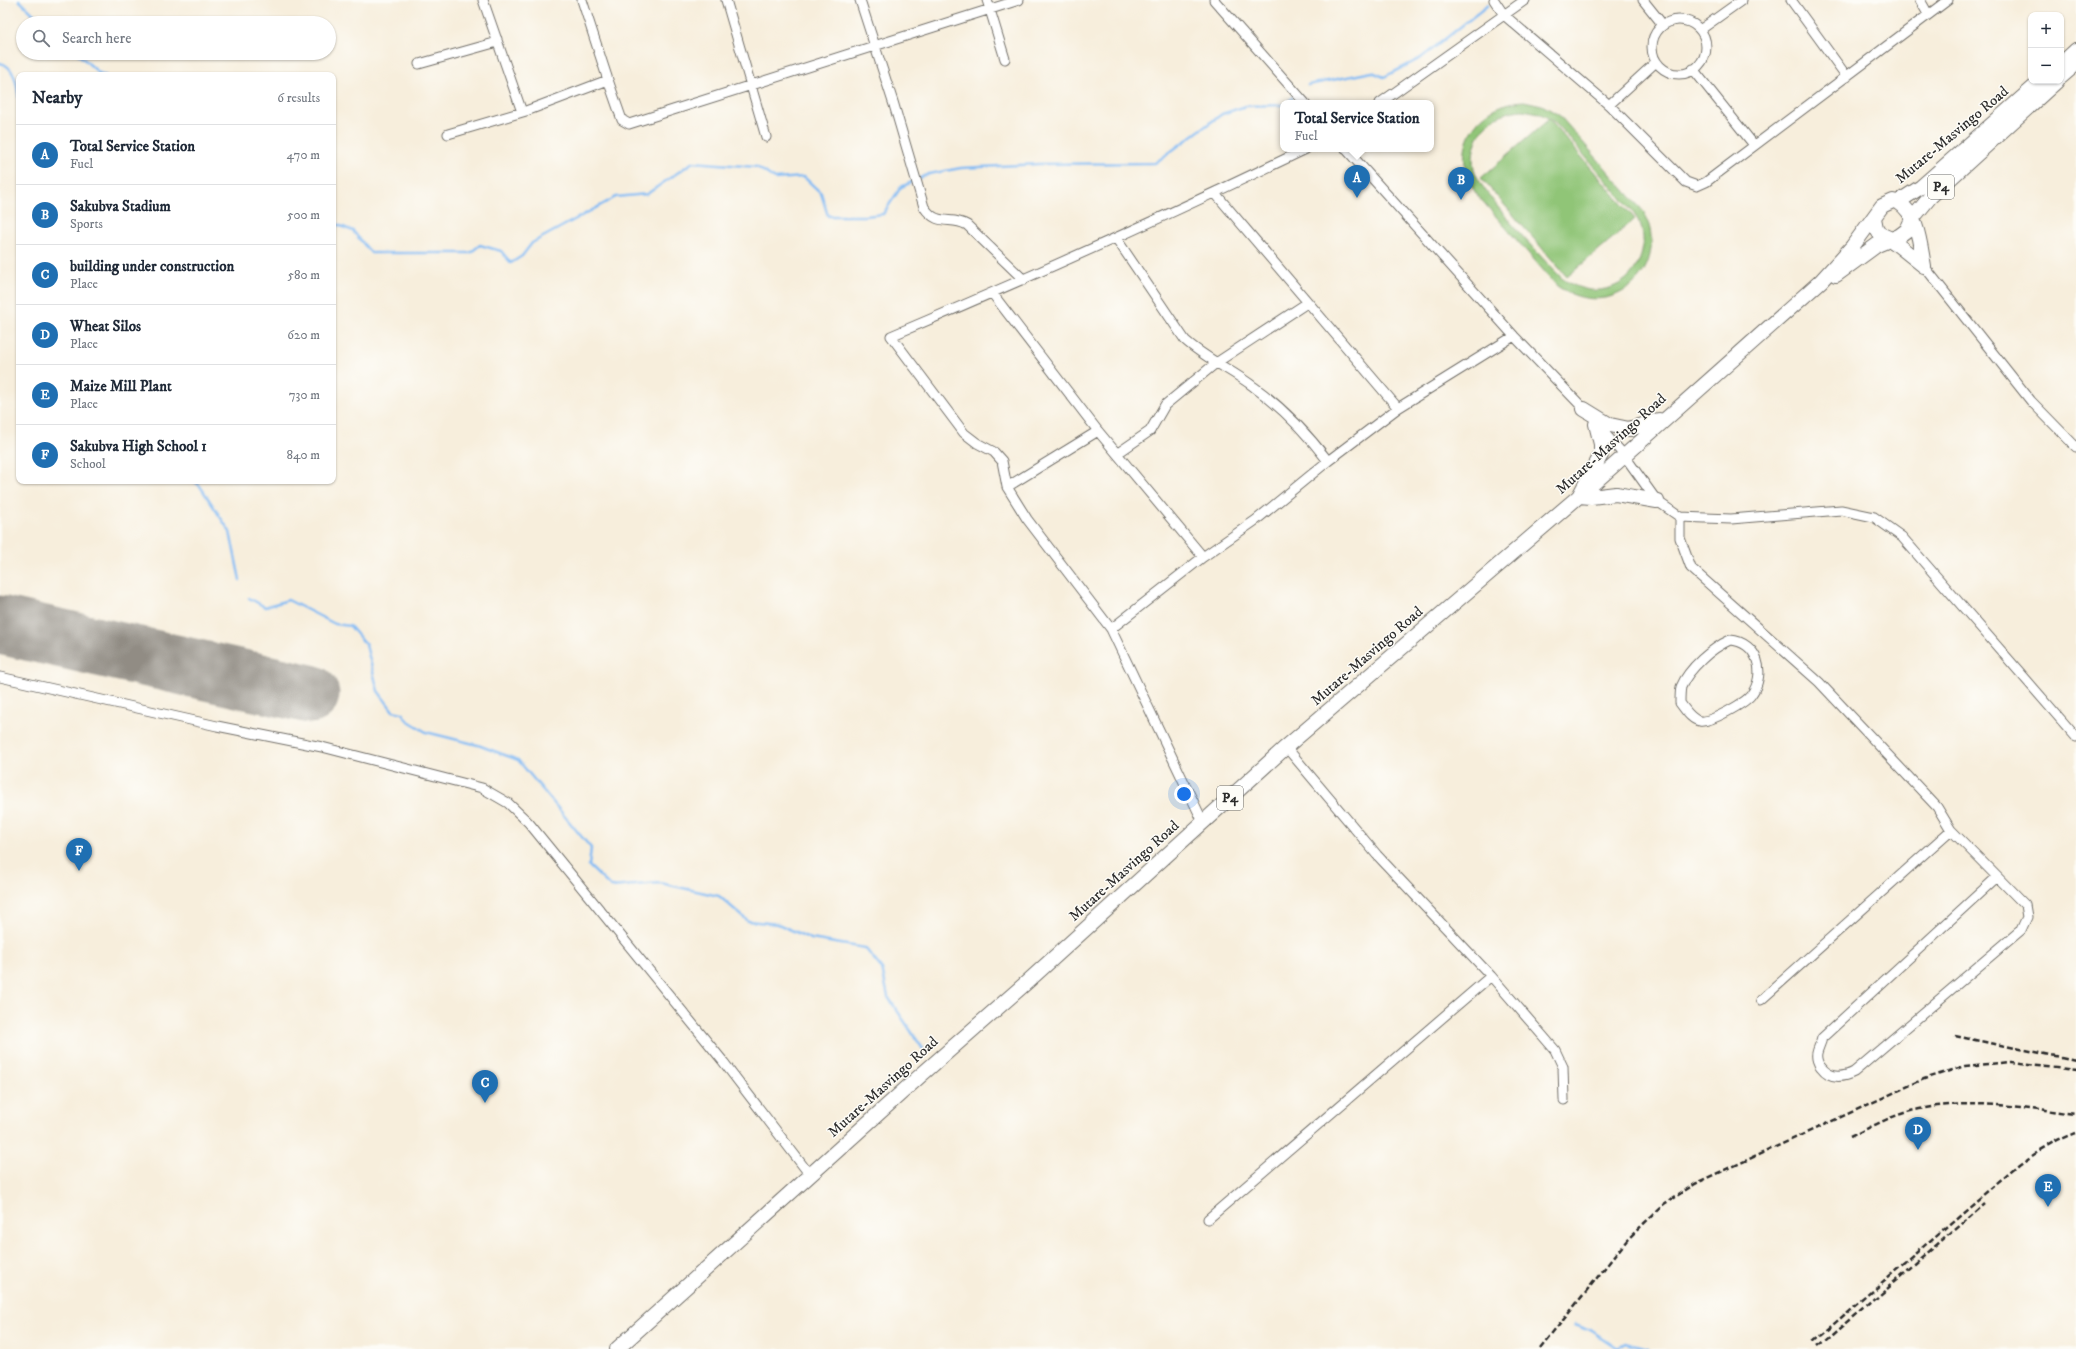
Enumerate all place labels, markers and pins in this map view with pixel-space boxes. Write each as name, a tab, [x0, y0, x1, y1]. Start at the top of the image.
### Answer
pin: A	[1344, 165, 1370, 198]
pin: B	[1448, 167, 1474, 200]
pin: F	[66, 838, 92, 871]
pin: C	[472, 1070, 498, 1103]
pin: D	[1905, 1117, 1931, 1150]
pin: E	[2035, 1174, 2061, 1207]

